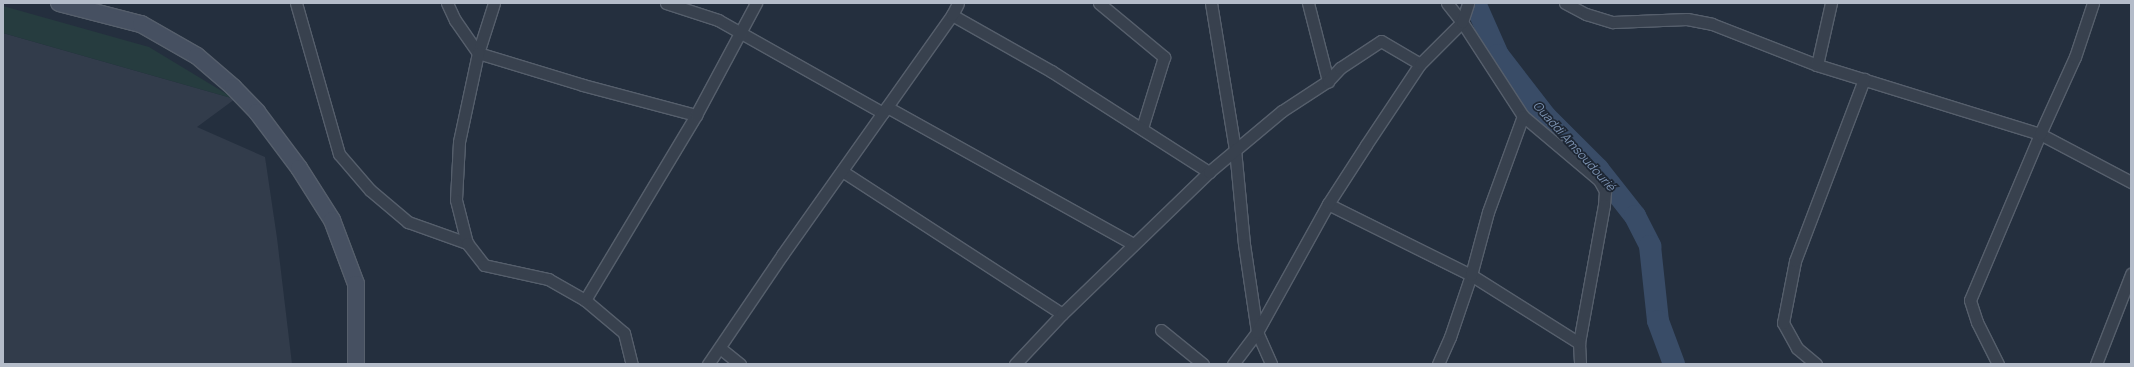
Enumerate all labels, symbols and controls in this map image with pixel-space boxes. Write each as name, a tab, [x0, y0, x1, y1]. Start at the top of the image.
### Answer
water label: Ouaddi Amsoudourié	[1530, 98, 1618, 194]

